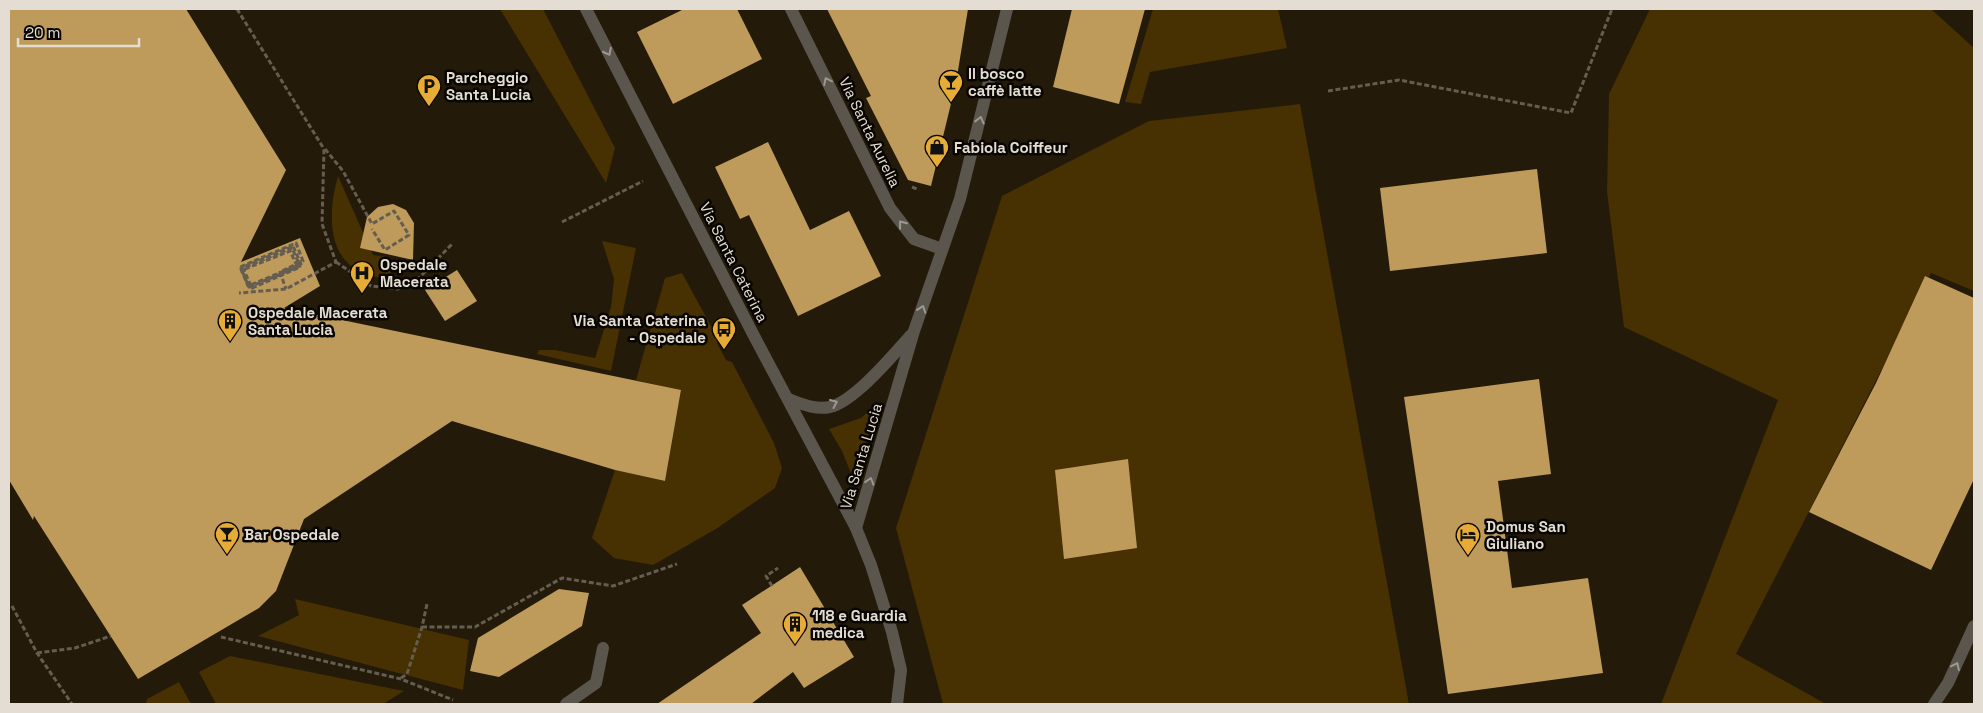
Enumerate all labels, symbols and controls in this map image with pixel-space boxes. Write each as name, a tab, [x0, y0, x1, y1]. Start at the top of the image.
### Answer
scale bar	[18, 15, 139, 47]
text: 20 m	[25, 23, 60, 42]
one-way arrow	[602, 47, 612, 56]
place label: Il bosco caffè latte	[968, 64, 1042, 100]
place label: Parcheggio Santa Lucia	[446, 68, 531, 104]
bar icon: Il bosco caffè latte	[938, 69, 964, 103]
parking icon: Parcheggio Santa Lucia	[416, 73, 442, 107]
street label: Via Santa Aurelia	[835, 74, 905, 191]
one-way arrow	[823, 77, 833, 86]
one-way arrow	[974, 116, 985, 125]
shop icon: Fabiola Coiffeur	[924, 134, 950, 168]
place label: Fabiola Coiffeur	[954, 138, 1068, 157]
street label: Via Santa Caterina	[696, 199, 773, 325]
one-way arrow	[900, 221, 908, 230]
place label: Ospedale Macerata	[380, 255, 449, 291]
hospital icon: Ospedale Macerata	[349, 260, 375, 294]
place label: Ospedale Macerata Santa Lucia	[248, 303, 388, 339]
one-way arrow	[916, 305, 926, 314]
building icon: Ospedale Macerata Santa Lucia	[217, 308, 243, 342]
place label: Via Santa Caterina - Ospedale	[573, 311, 706, 347]
bus stop icon: Via Santa Caterina - Ospedale	[711, 316, 737, 350]
one-way arrow	[829, 400, 838, 410]
street label: Via Santa Lucia	[836, 400, 886, 511]
one-way arrow	[864, 478, 874, 486]
place label: Domus San Giuliano	[1486, 517, 1566, 553]
bar icon: Bar Ospedale	[214, 521, 240, 555]
hotel icon: Domus San Giuliano	[1455, 522, 1481, 556]
place label: Bar Ospedale	[244, 525, 340, 544]
place label: 118 e Guardia medica	[812, 606, 907, 642]
building icon: 118 e Guardia medica	[782, 611, 808, 645]
one-way arrow	[1949, 662, 1960, 671]

